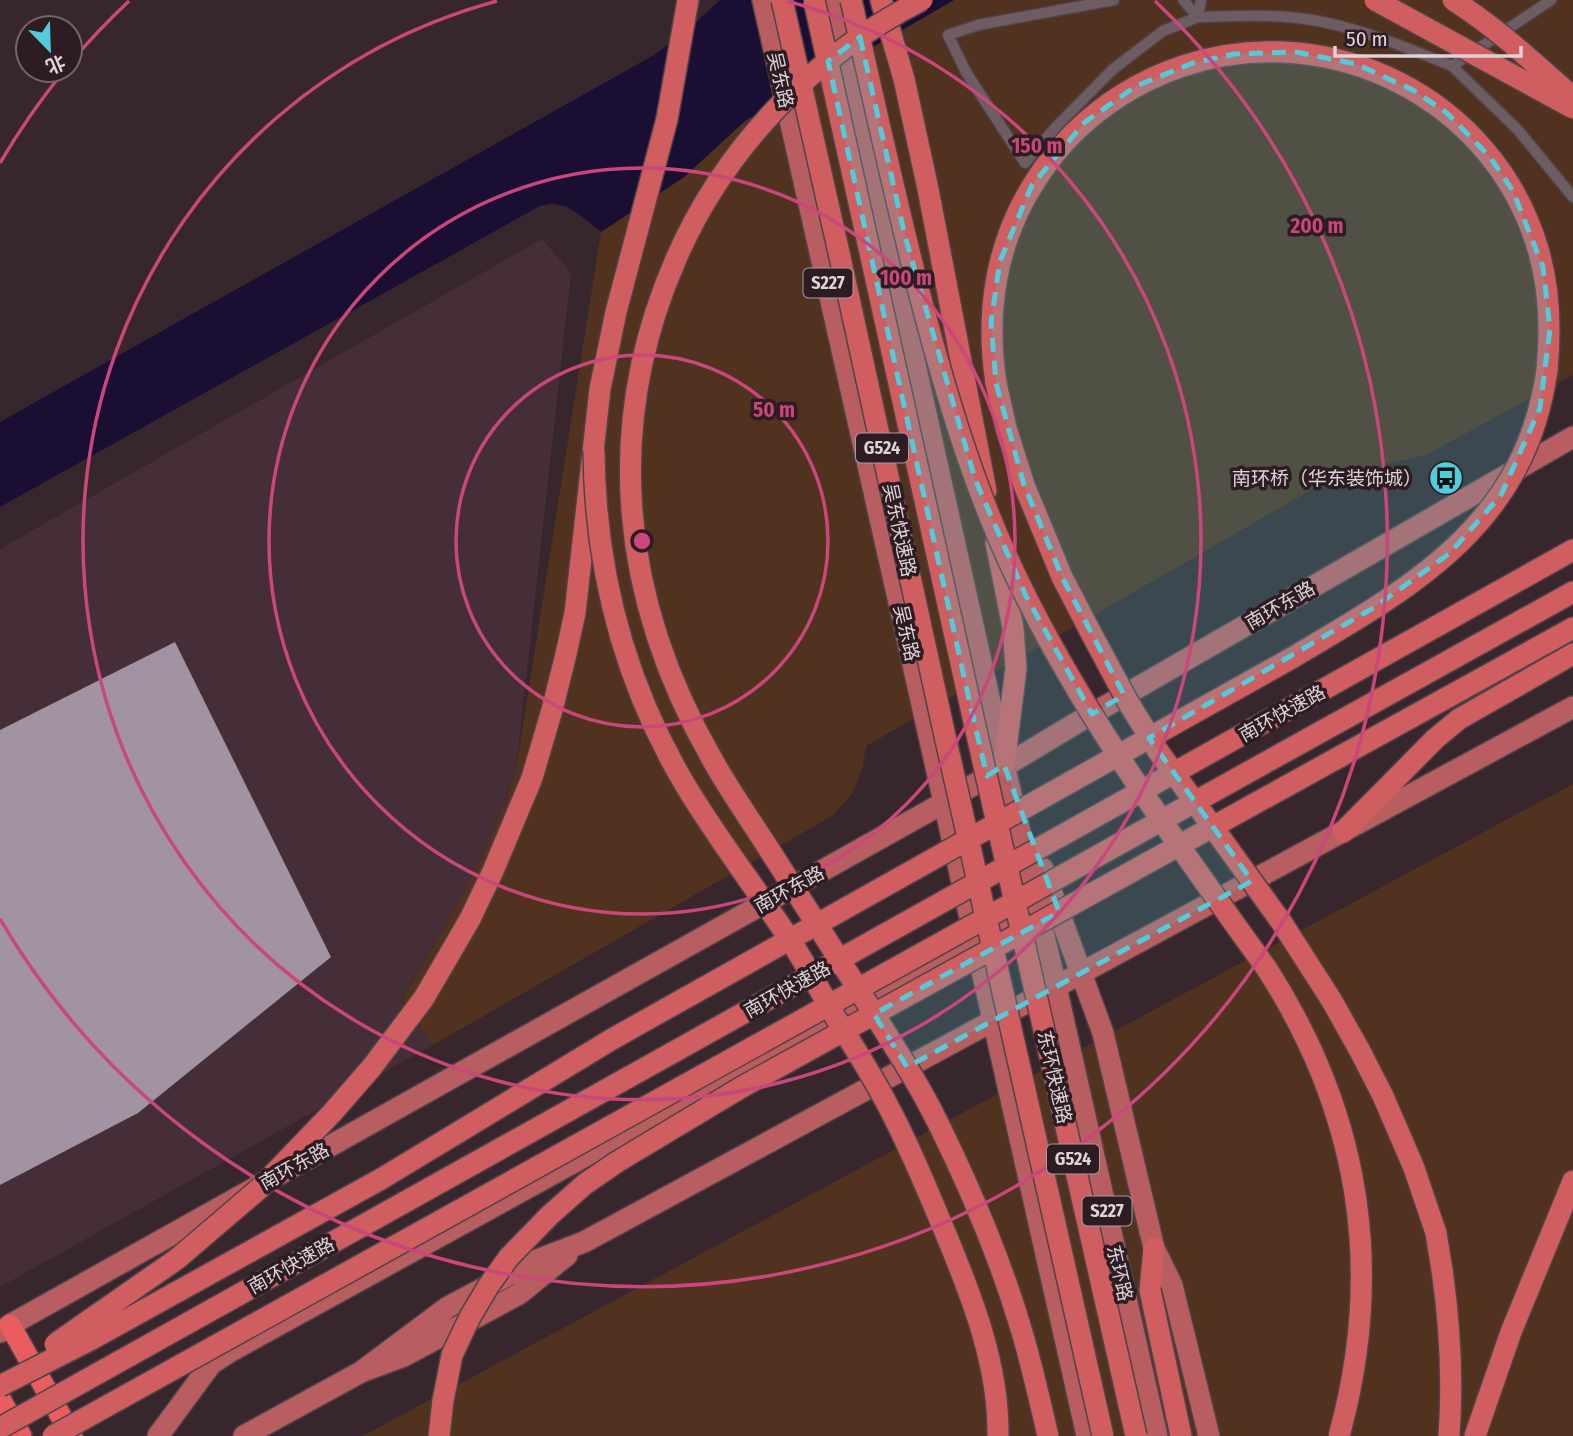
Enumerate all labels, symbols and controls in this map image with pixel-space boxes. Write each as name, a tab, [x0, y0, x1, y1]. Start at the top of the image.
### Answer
north arrow	[14, 14, 84, 84]
scale bar	[1335, 14, 1520, 58]
text: 50 m	[1346, 26, 1388, 52]
text: 北	[42, 50, 69, 78]
street label: 吴东路	[763, 50, 798, 110]
text: 150 m	[1011, 133, 1063, 159]
text: 200 m	[1289, 213, 1344, 239]
text: 100 m	[880, 265, 932, 291]
road number: S227	[804, 268, 852, 298]
text: 50 m	[753, 397, 795, 423]
road number: G524	[856, 434, 908, 462]
bus stop icon: 南环桥（华东装饰城）	[1427, 459, 1465, 497]
place label: 南环桥（华东装饰城）	[1232, 467, 1422, 490]
street label: 吴东快速路	[878, 481, 921, 579]
centre of rings	[630, 529, 654, 553]
street label: 南环东路	[1242, 576, 1319, 634]
street label: 吴东路	[889, 603, 924, 663]
street label: 南环快速路	[1235, 680, 1329, 747]
street label: 南环东路	[750, 861, 828, 918]
street label: 南环快速路	[740, 956, 834, 1023]
street label: 东环快速路	[1033, 1028, 1076, 1126]
street label: 南环东路	[255, 1138, 333, 1195]
road number: G524	[1047, 1144, 1099, 1174]
road number: S227	[1082, 1196, 1132, 1226]
street label: 南环快速路	[244, 1232, 338, 1299]
street label: 东环路	[1102, 1243, 1137, 1303]

